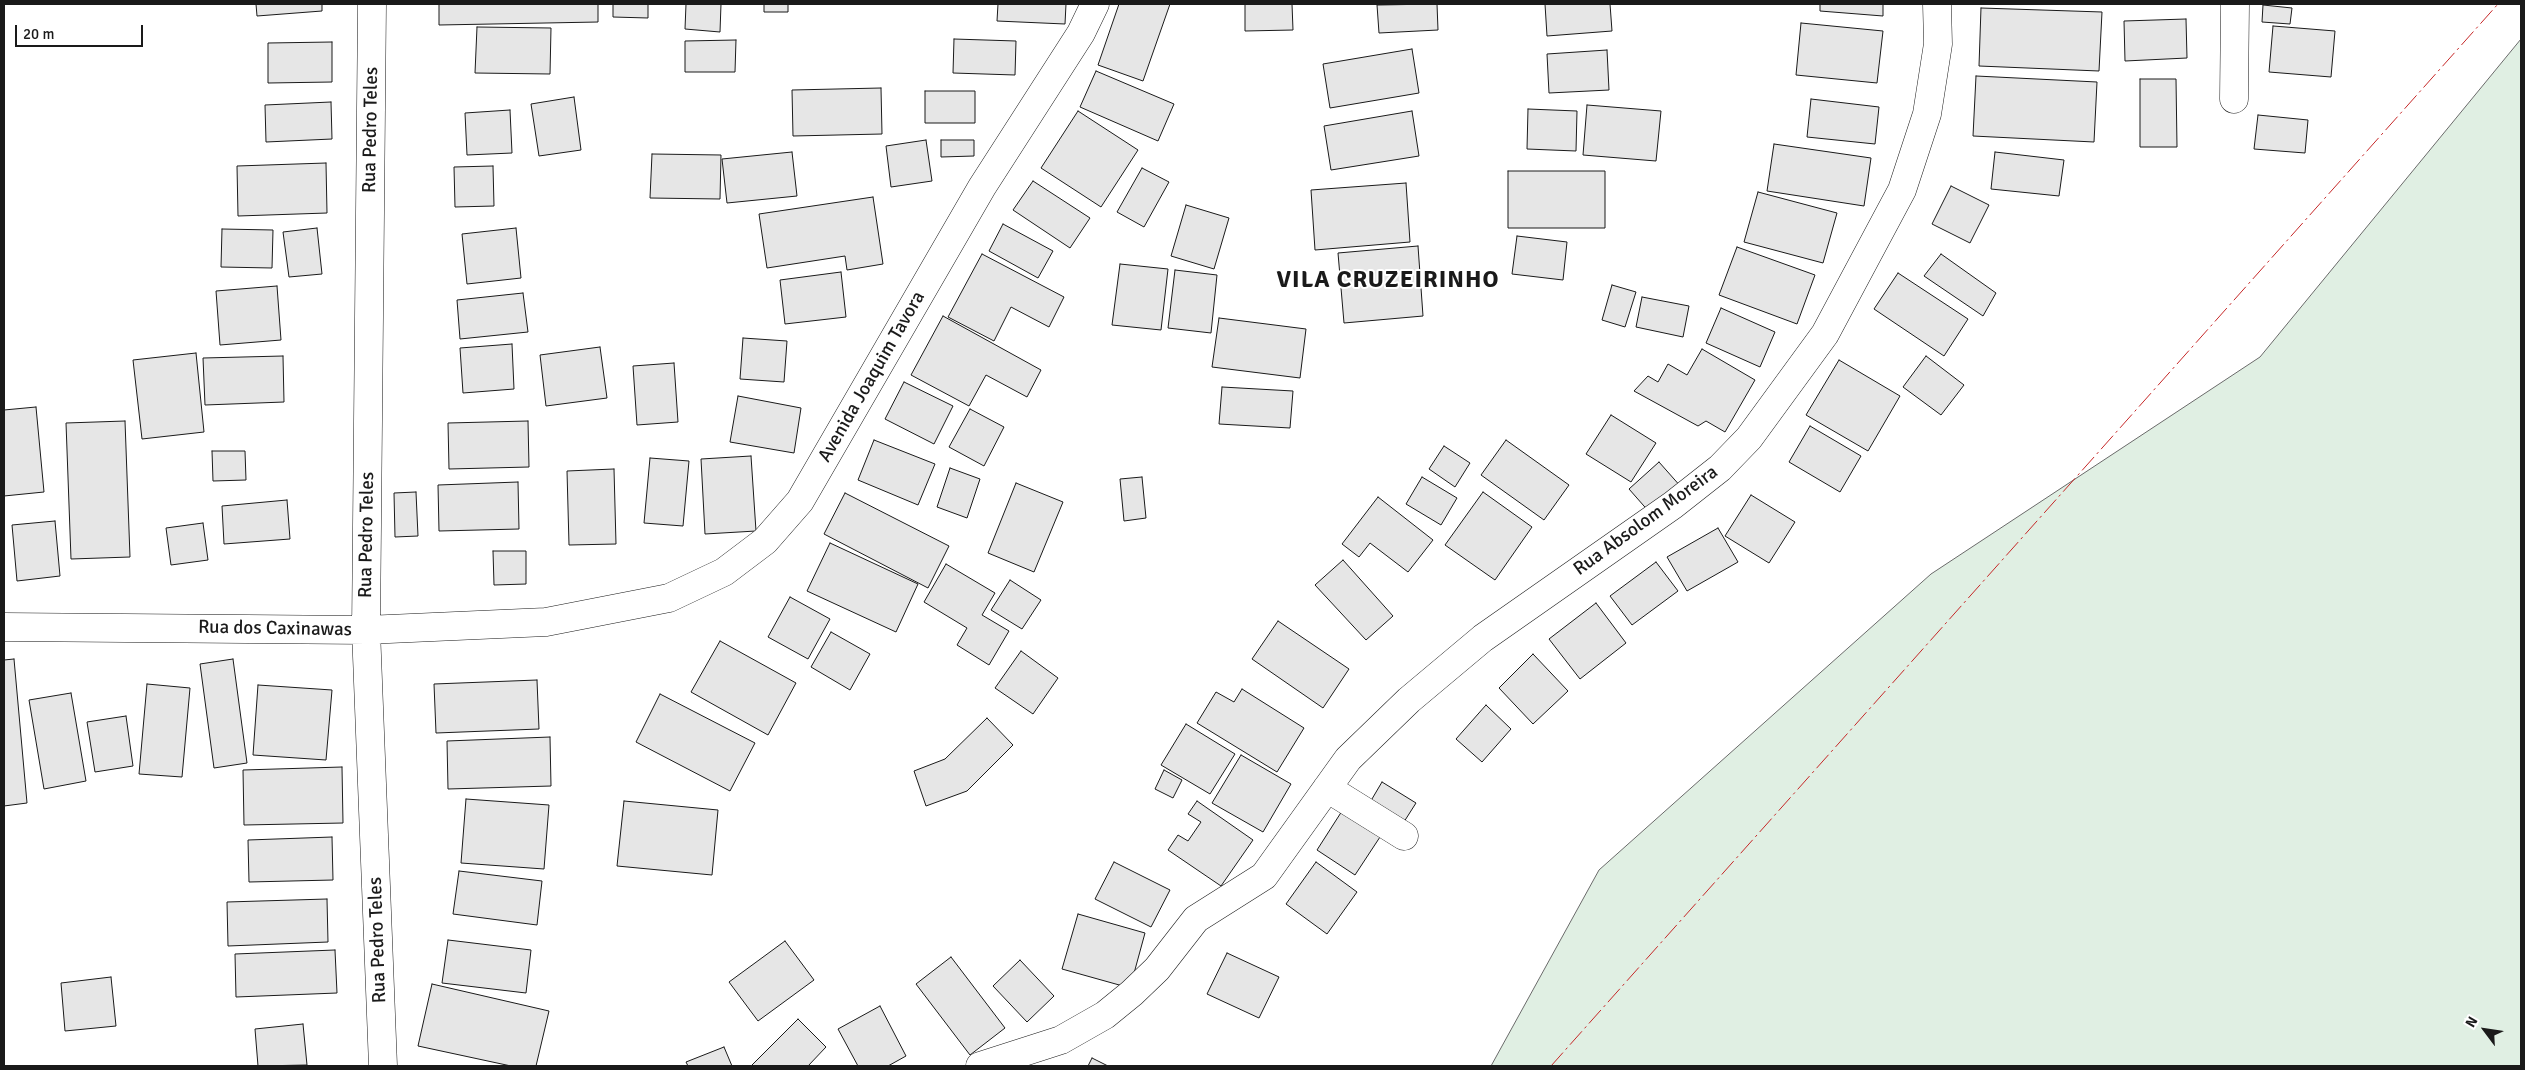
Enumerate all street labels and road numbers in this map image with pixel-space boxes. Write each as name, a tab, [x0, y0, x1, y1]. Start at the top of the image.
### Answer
street label: Rua Pedro Teles	[359, 67, 383, 193]
street label: Avenida Joaquim Tavora	[814, 288, 930, 466]
street label: Rua Absolom Moreira	[1569, 461, 1723, 581]
street label: Rua Pedro Teles	[355, 472, 379, 598]
street label: Rua dos Caxinawas	[198, 616, 352, 642]
street label: Rua Pedro Teles	[364, 877, 392, 1003]

